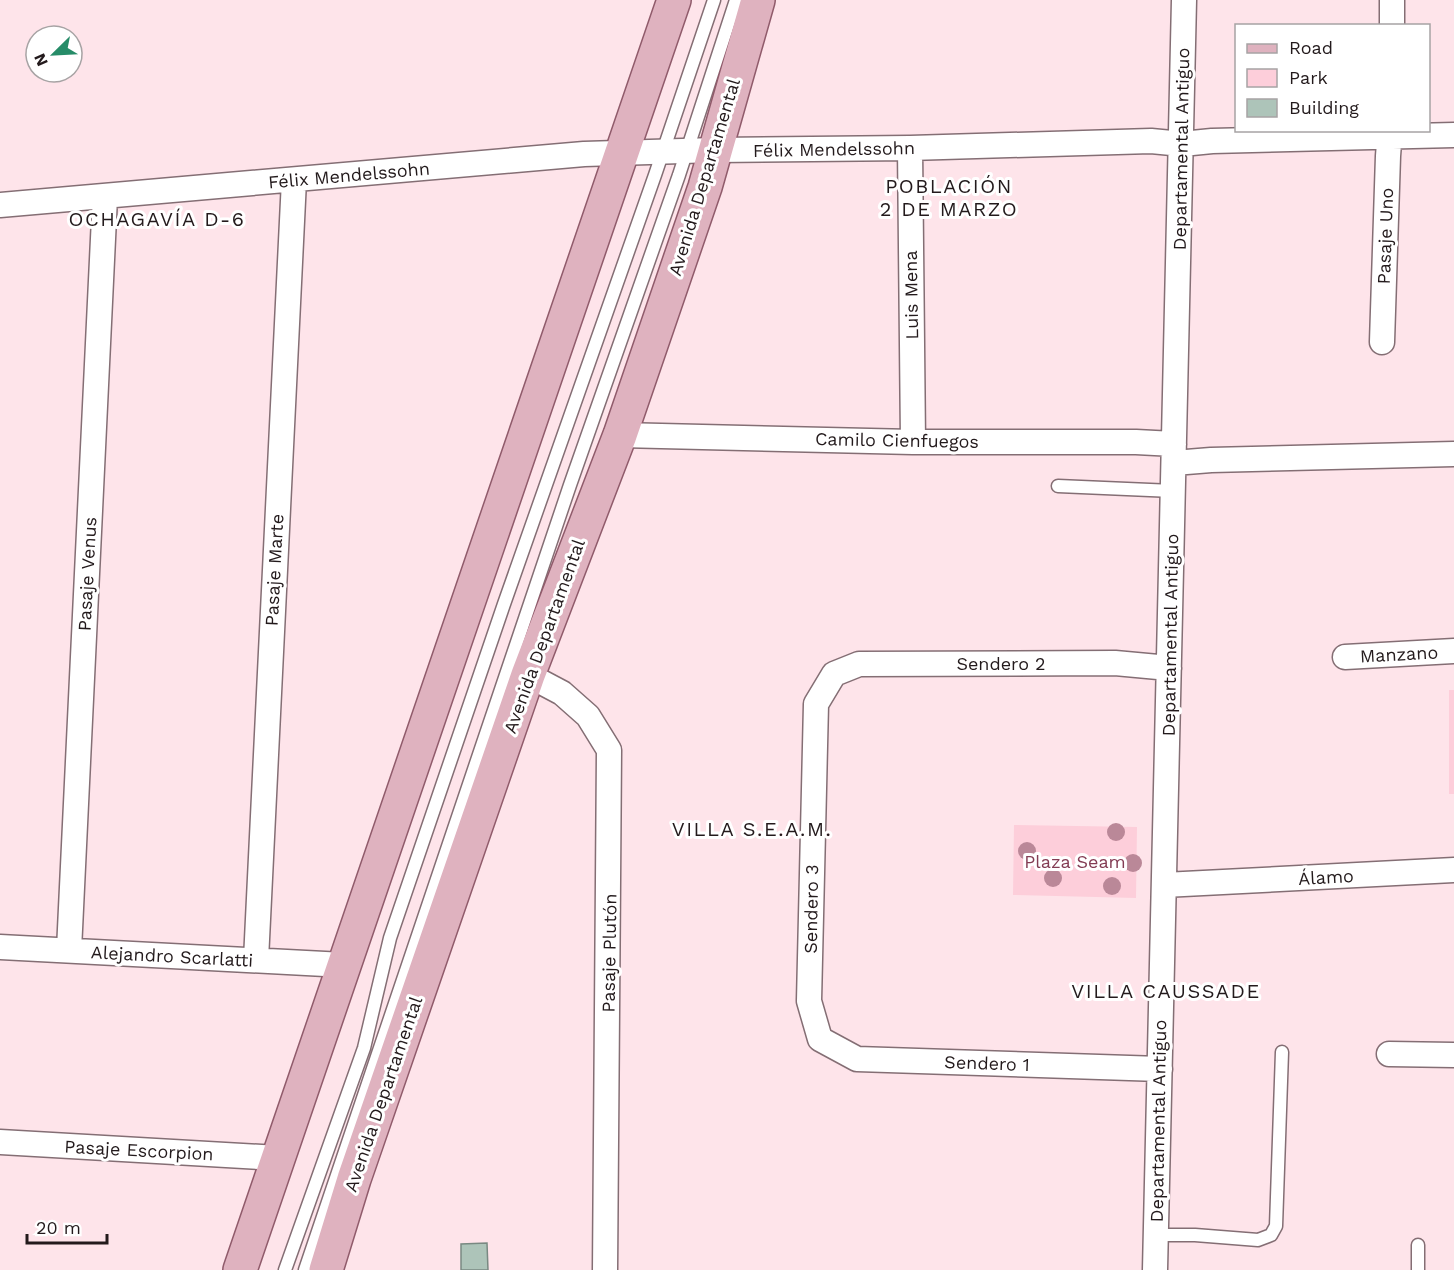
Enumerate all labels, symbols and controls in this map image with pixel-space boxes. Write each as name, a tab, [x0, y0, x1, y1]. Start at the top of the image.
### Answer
north arrow	[24, 24, 84, 84]
legend	[1235, 24, 1430, 132]
text: Road	[1289, 37, 1333, 58]
street label: Departamental Antiguo	[1169, 47, 1193, 251]
text: N	[30, 51, 52, 69]
text: Park	[1289, 67, 1328, 88]
street label: Avenida Departamental	[664, 75, 744, 278]
text: Building	[1289, 97, 1359, 118]
street label: Félix Mendelssohn	[753, 137, 915, 161]
street label: Félix Mendelssohn	[267, 157, 431, 193]
district label: POBLACIÓN 2 DE MARZO	[880, 174, 1018, 221]
street label: Pasaje Uno	[1373, 187, 1397, 285]
district label: OCHAGAVÍA D-6	[69, 207, 245, 231]
street label: Luis Mena	[900, 250, 922, 340]
street label: Camilo Cienfuegos	[815, 428, 979, 452]
street label: Pasaje Marte	[261, 513, 287, 627]
street label: Pasaje Venus	[74, 516, 100, 632]
street label: Departamental Antiguo	[1158, 533, 1182, 737]
street label: Avenida Departamental	[499, 535, 589, 736]
street label: Manzano	[1359, 641, 1439, 667]
street label: Sendero 2	[956, 653, 1046, 674]
district label: VILLA S.E.A.M.	[672, 817, 832, 841]
park label: Plaza Seam	[1024, 851, 1126, 872]
street label: Sendero 3	[800, 864, 822, 954]
street label: Álamo	[1298, 865, 1354, 889]
street label: Pasaje Plutón	[597, 893, 621, 1013]
street label: Alejandro Scarlatti	[90, 941, 254, 971]
district label: VILLA CAUSSADE	[1071, 979, 1261, 1003]
street label: Avenida Departamental	[340, 993, 427, 1194]
street label: Departamental Antiguo	[1146, 1019, 1170, 1223]
street label: Sendero 1	[944, 1051, 1030, 1075]
street label: Pasaje Escorpion	[64, 1136, 214, 1164]
scale bar	[27, 1207, 106, 1245]
text: 20 m	[36, 1217, 81, 1238]

